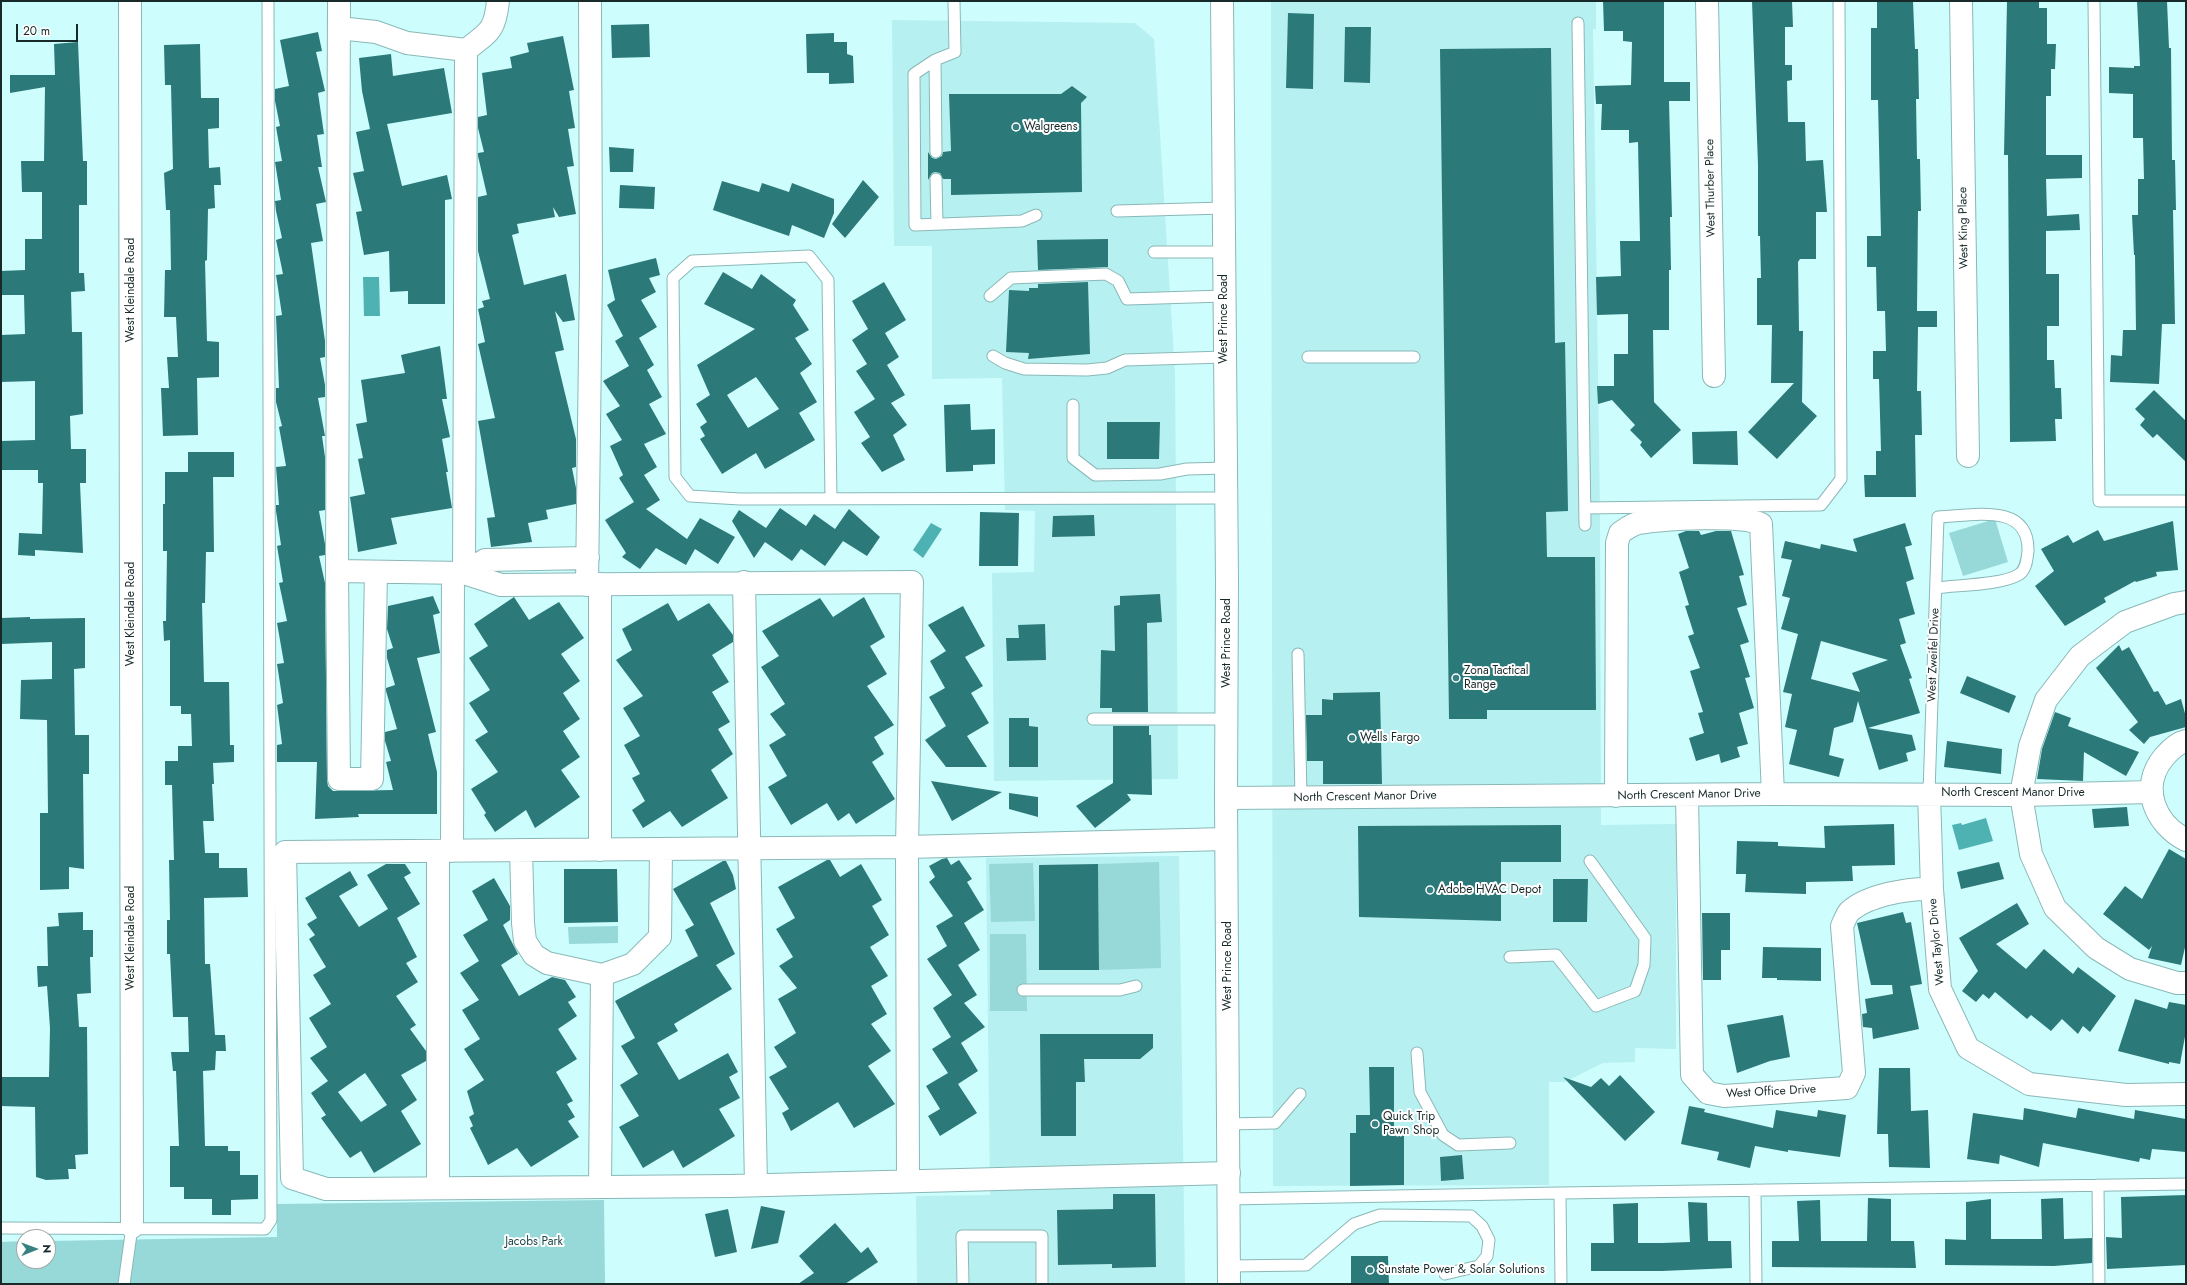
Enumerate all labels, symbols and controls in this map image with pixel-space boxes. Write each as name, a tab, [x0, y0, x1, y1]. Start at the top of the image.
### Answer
scale bar	[18, 16, 80, 42]
text: 20 m	[23, 22, 50, 40]
place label: Walgreens	[1024, 120, 1077, 134]
marker: Walgreens	[1011, 122, 1021, 132]
street label: West Thurber Place	[1703, 139, 1719, 237]
street label: West King Place	[1956, 187, 1972, 269]
street label: West Kleindale Road	[124, 238, 138, 342]
street label: West Prince Road	[1217, 274, 1231, 364]
street label: West Kleindale Road	[124, 562, 138, 666]
street label: West Prince Road	[1220, 598, 1234, 688]
street label: West Zweifel Drive	[1925, 608, 1943, 702]
place label: Zona Tactical Range	[1464, 664, 1529, 692]
marker: Zona Tactical Range	[1451, 673, 1461, 683]
place label: Wells Fargo	[1360, 731, 1420, 745]
marker: Wells Fargo	[1347, 733, 1357, 743]
street label: North Crescent Manor Drive	[1941, 786, 2085, 800]
street label: North Crescent Manor Drive	[1617, 787, 1761, 803]
street label: North Crescent Manor Drive	[1293, 789, 1437, 805]
place label: Adobe HVAC Depot	[1438, 883, 1541, 897]
marker: Adobe HVAC Depot	[1425, 885, 1435, 895]
street label: West Kleindale Road	[124, 886, 138, 990]
street label: West Taylor Drive	[1926, 898, 1948, 986]
street label: West Prince Road	[1221, 921, 1235, 1011]
street label: West Office Drive	[1726, 1082, 1816, 1102]
place label: Quick Trip Pawn Shop	[1383, 1110, 1439, 1138]
marker: Quick Trip Pawn Shop	[1370, 1119, 1380, 1129]
north arrow	[16, 1229, 56, 1269]
park label: Jacobs Park	[505, 1235, 563, 1249]
text: N	[39, 1244, 55, 1253]
place label: Sunstate Power & Solar Solutions	[1378, 1263, 1545, 1277]
marker: Sunstate Power & Solar Solutions	[1365, 1265, 1375, 1275]

